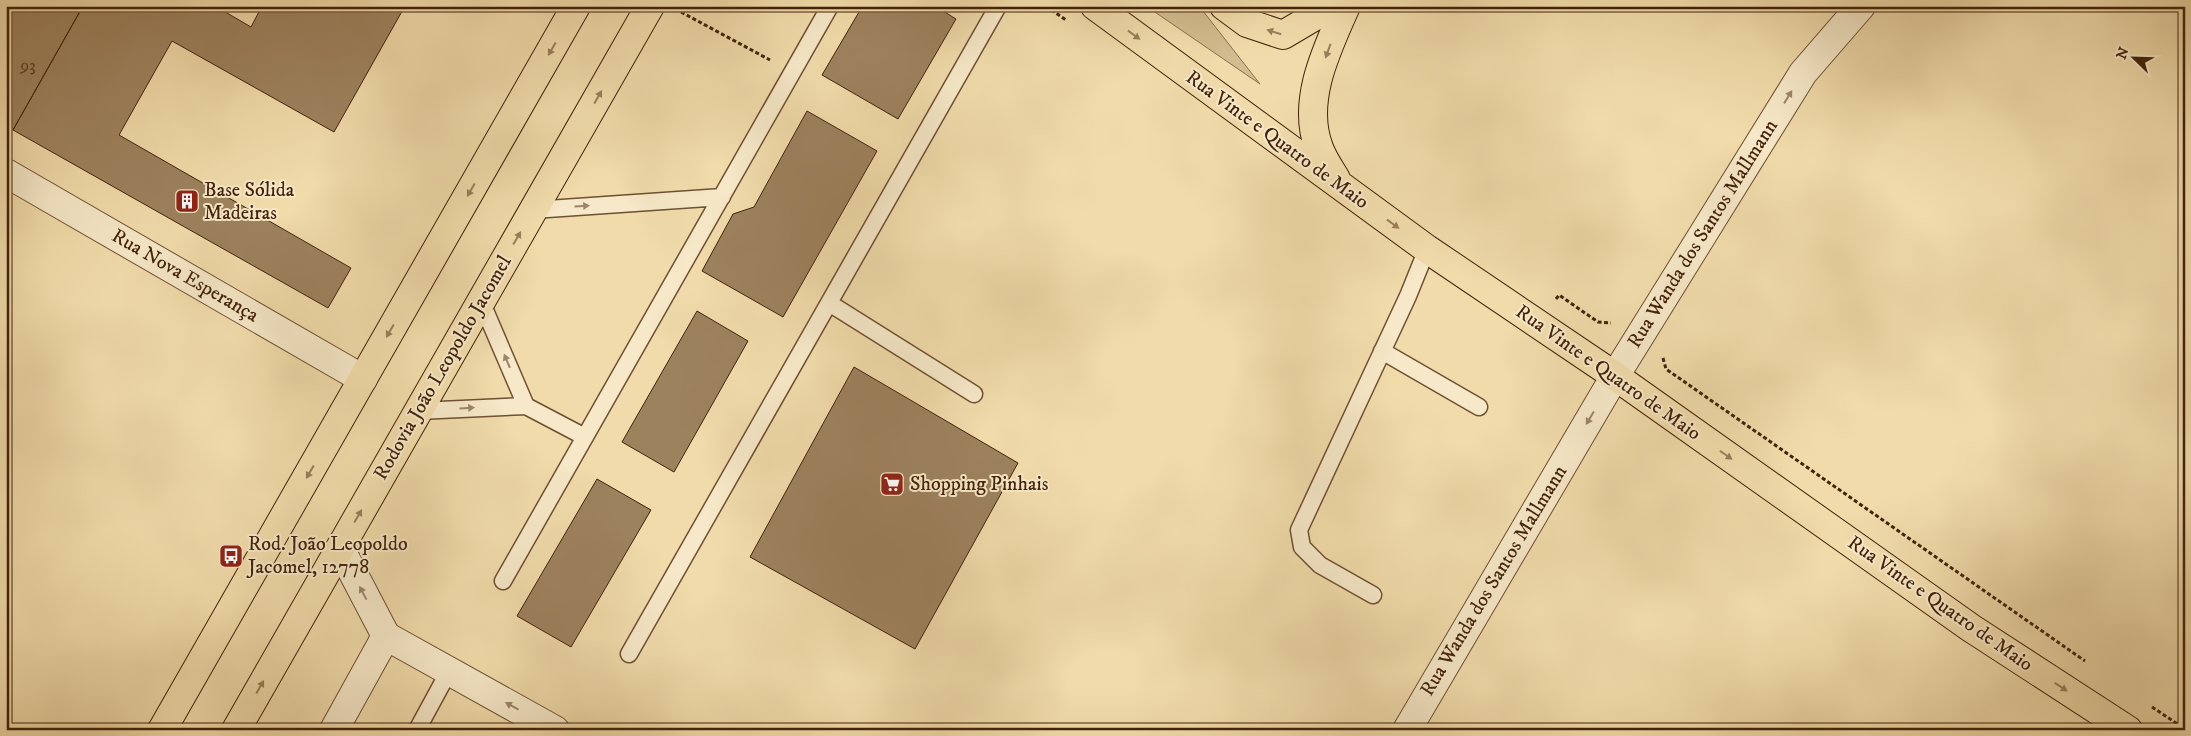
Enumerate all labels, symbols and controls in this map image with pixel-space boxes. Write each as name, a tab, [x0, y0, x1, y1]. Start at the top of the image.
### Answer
one-way arrow	[1266, 27, 1281, 35]
one-way arrow	[1127, 30, 1141, 40]
north arrow	[2108, 32, 2158, 82]
one-way arrow	[547, 42, 556, 55]
one-way arrow	[1323, 44, 1331, 59]
text: N	[2112, 44, 2134, 62]
house number: 93	[19, 55, 36, 77]
street label: Rua Vinte e Quatro de Maio	[1181, 65, 1373, 215]
one-way arrow	[1784, 90, 1793, 103]
one-way arrow	[593, 91, 602, 104]
street label: Rua Wanda dos Santos Mallmann	[1622, 115, 1784, 353]
place label: Base Sólida Madeiras	[204, 178, 295, 226]
one-way arrow	[467, 182, 475, 197]
building icon: Base Sólida Madeiras	[174, 188, 200, 214]
one-way arrow	[574, 202, 590, 210]
one-way arrow	[1386, 219, 1400, 229]
street label: Rua Nova Esperança	[107, 224, 263, 328]
one-way arrow	[513, 231, 521, 246]
street label: Rodovia João Leopoldo Jacomel	[368, 251, 518, 485]
street label: Rua Vinte e Quatro de Maio	[1511, 300, 1705, 446]
one-way arrow	[386, 324, 395, 337]
one-way arrow	[502, 354, 510, 368]
one-way arrow	[459, 404, 475, 412]
one-way arrow	[1586, 412, 1595, 425]
one-way arrow	[1720, 450, 1733, 460]
street label: Rua Wanda dos Santos Mallmann	[1415, 461, 1573, 701]
one-way arrow	[305, 465, 314, 478]
supermarket icon: Shopping Pinhais	[879, 471, 905, 497]
place label: Shopping Pinhais	[910, 472, 1049, 497]
one-way arrow	[354, 509, 362, 524]
street label: Rua Vinte e Quatro de Maio	[1843, 531, 2037, 677]
place label: Rod. João Leopoldo Jacomel, 12778	[246, 532, 408, 580]
bus stop icon: Rod. João Leopoldo Jacomel, 12778	[218, 543, 244, 569]
one-way arrow	[359, 586, 367, 600]
one-way arrow	[255, 681, 264, 694]
one-way arrow	[2055, 682, 2068, 691]
one-way arrow	[505, 702, 520, 710]

